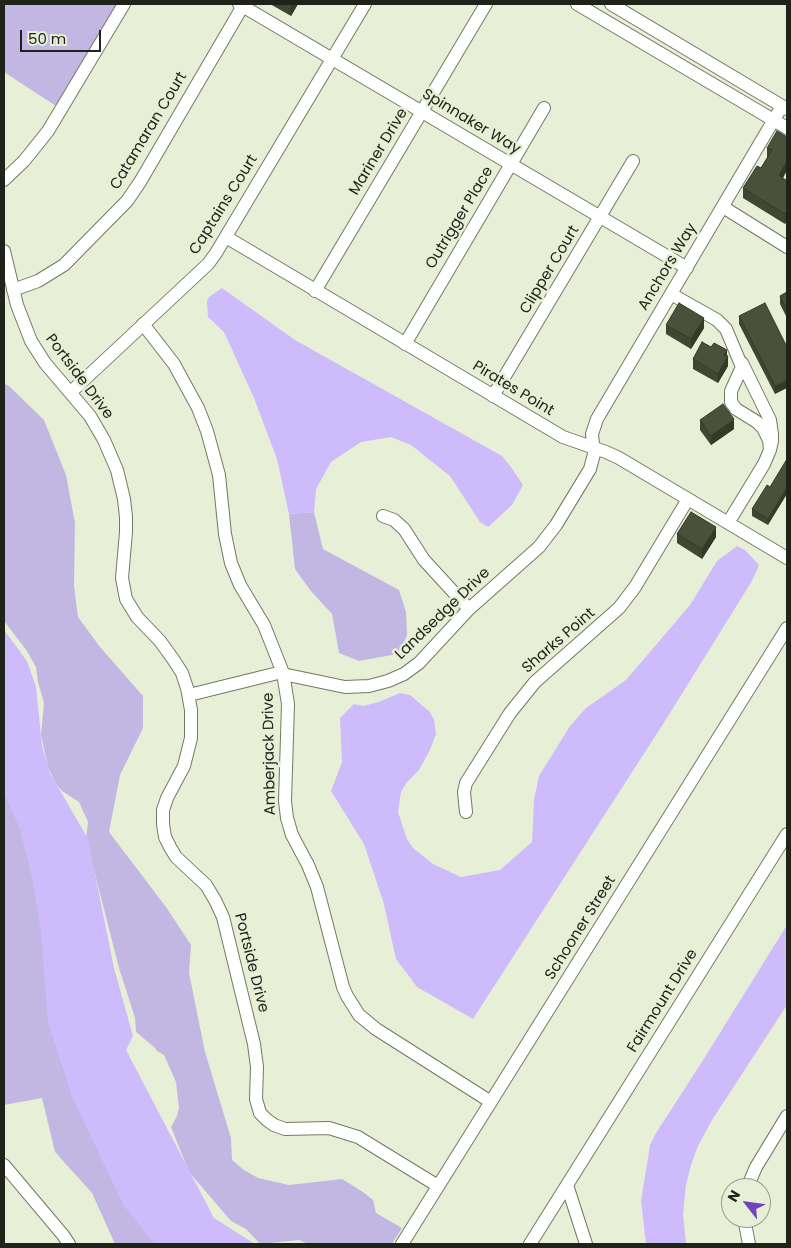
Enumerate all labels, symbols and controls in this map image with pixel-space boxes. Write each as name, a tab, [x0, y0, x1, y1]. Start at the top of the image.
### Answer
scale bar	[22, 20, 104, 52]
text: 50 m	[28, 28, 66, 49]
street label: Catamaran Court	[107, 69, 191, 193]
street label: Spinnaker Way	[418, 85, 524, 159]
street label: Mariner Drive	[346, 105, 412, 199]
street label: Captains Court	[186, 152, 262, 258]
street label: Outrigger Place	[422, 164, 498, 272]
street label: Anchors Way	[635, 220, 701, 314]
street label: Clipper Court	[517, 223, 583, 317]
street label: Portside Drive	[41, 331, 117, 423]
street label: Pirates Point	[469, 358, 557, 420]
street label: Landsedge Drive	[392, 564, 494, 664]
street label: Sharks Point	[519, 604, 599, 678]
street label: Amberjack Drive	[260, 692, 280, 816]
street label: Schooner Street	[542, 873, 620, 983]
street label: Portside Drive	[230, 911, 272, 1015]
street label: Fairmount Drive	[624, 946, 702, 1056]
north arrow	[721, 1178, 771, 1228]
text: N	[723, 1186, 745, 1206]

